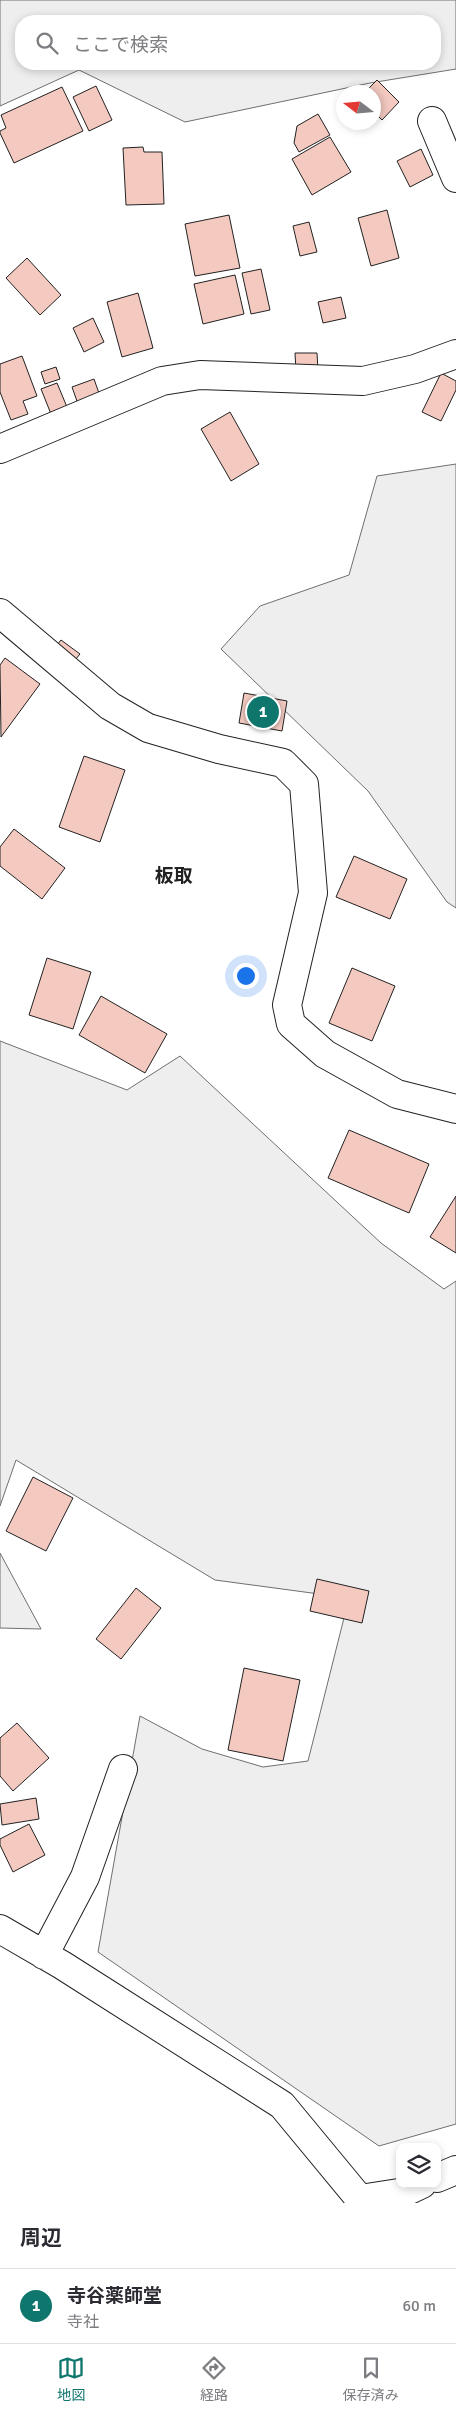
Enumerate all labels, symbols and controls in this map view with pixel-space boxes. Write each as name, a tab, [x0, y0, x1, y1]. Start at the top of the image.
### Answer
search box	[15, 15, 441, 70]
icon: search	[33, 29, 61, 57]
text: ここで検索	[73, 33, 168, 57]
north arrow	[336, 85, 381, 130]
pin: 1	[247, 693, 279, 731]
district label: 板取	[155, 864, 193, 888]
your location	[233, 963, 259, 989]
map controls	[396, 2143, 441, 2188]
button: layers	[396, 2143, 441, 2188]
text: 周辺	[20, 2225, 62, 2251]
text: 寺谷薬師堂	[67, 2284, 162, 2308]
text: 1	[32, 2296, 40, 2316]
text: 60 m	[402, 2296, 436, 2316]
text: 寺社	[67, 2312, 99, 2332]
tab: 地図	[57, 2354, 85, 2404]
tab: 経路	[200, 2354, 228, 2404]
tab: 保存済み	[343, 2354, 399, 2404]

